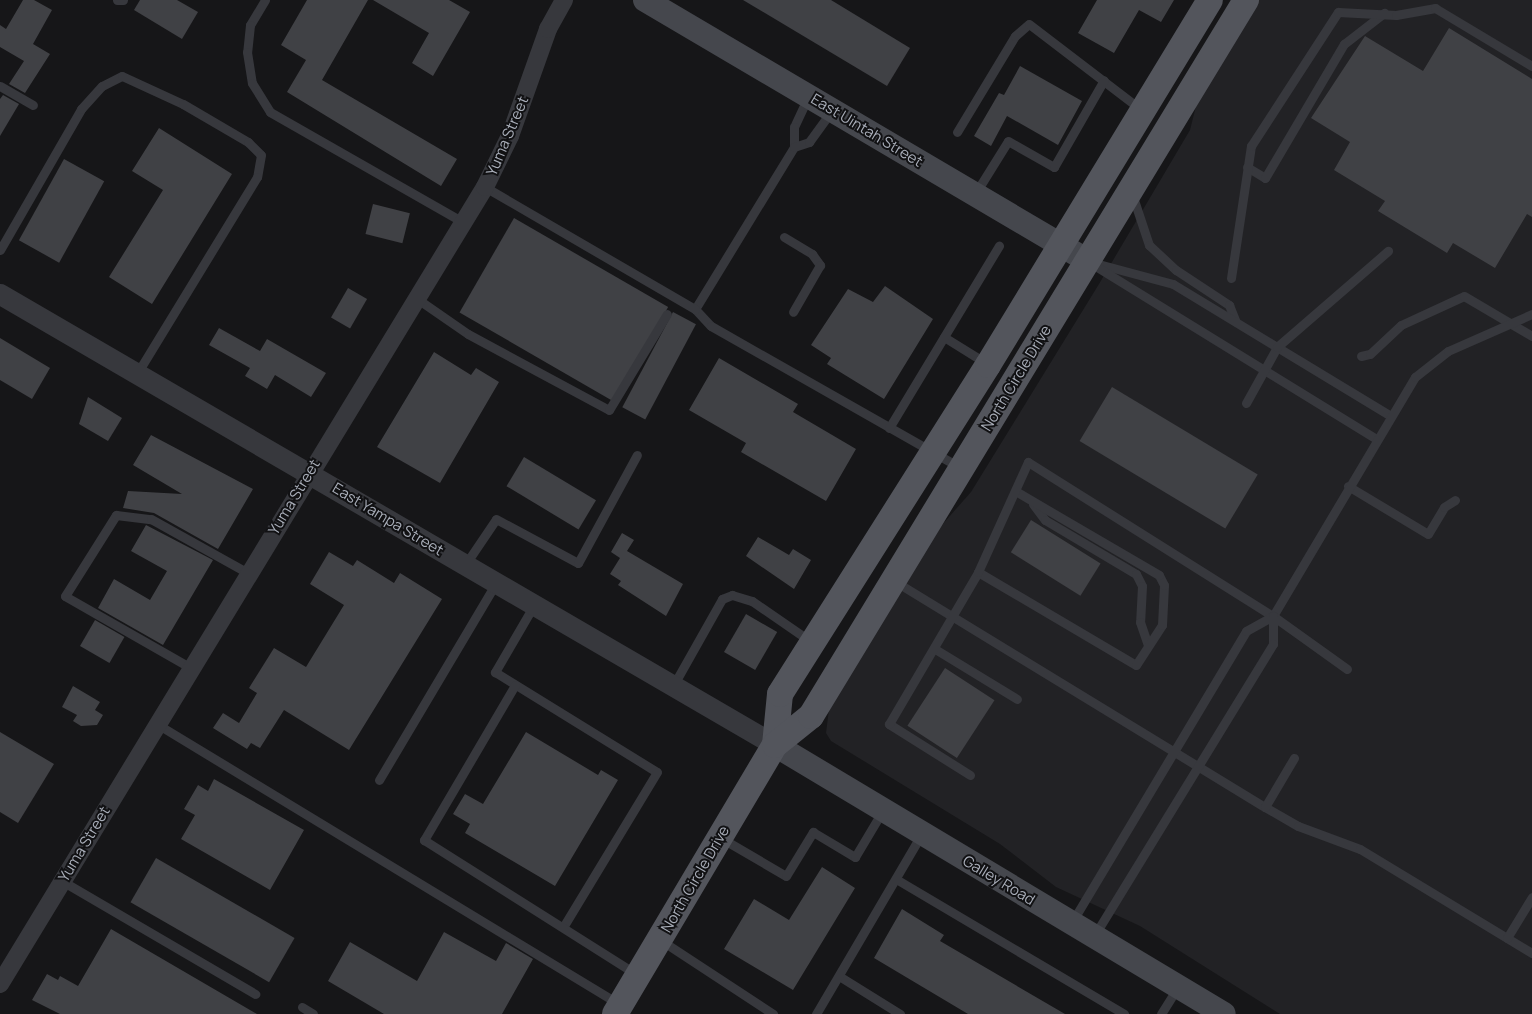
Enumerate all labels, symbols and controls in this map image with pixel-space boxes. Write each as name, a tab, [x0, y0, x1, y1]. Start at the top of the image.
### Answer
street label: East Uintah Street	[808, 90, 926, 170]
street label: Yuma Street	[482, 93, 532, 179]
street label: North Circle Drive	[977, 322, 1055, 434]
street label: Yuma Street	[264, 456, 324, 538]
street label: East Yampa Street	[329, 479, 447, 559]
street label: Yuma Street	[54, 803, 114, 885]
street label: North Circle Drive	[657, 822, 733, 936]
street label: Galley Road	[960, 851, 1038, 909]

